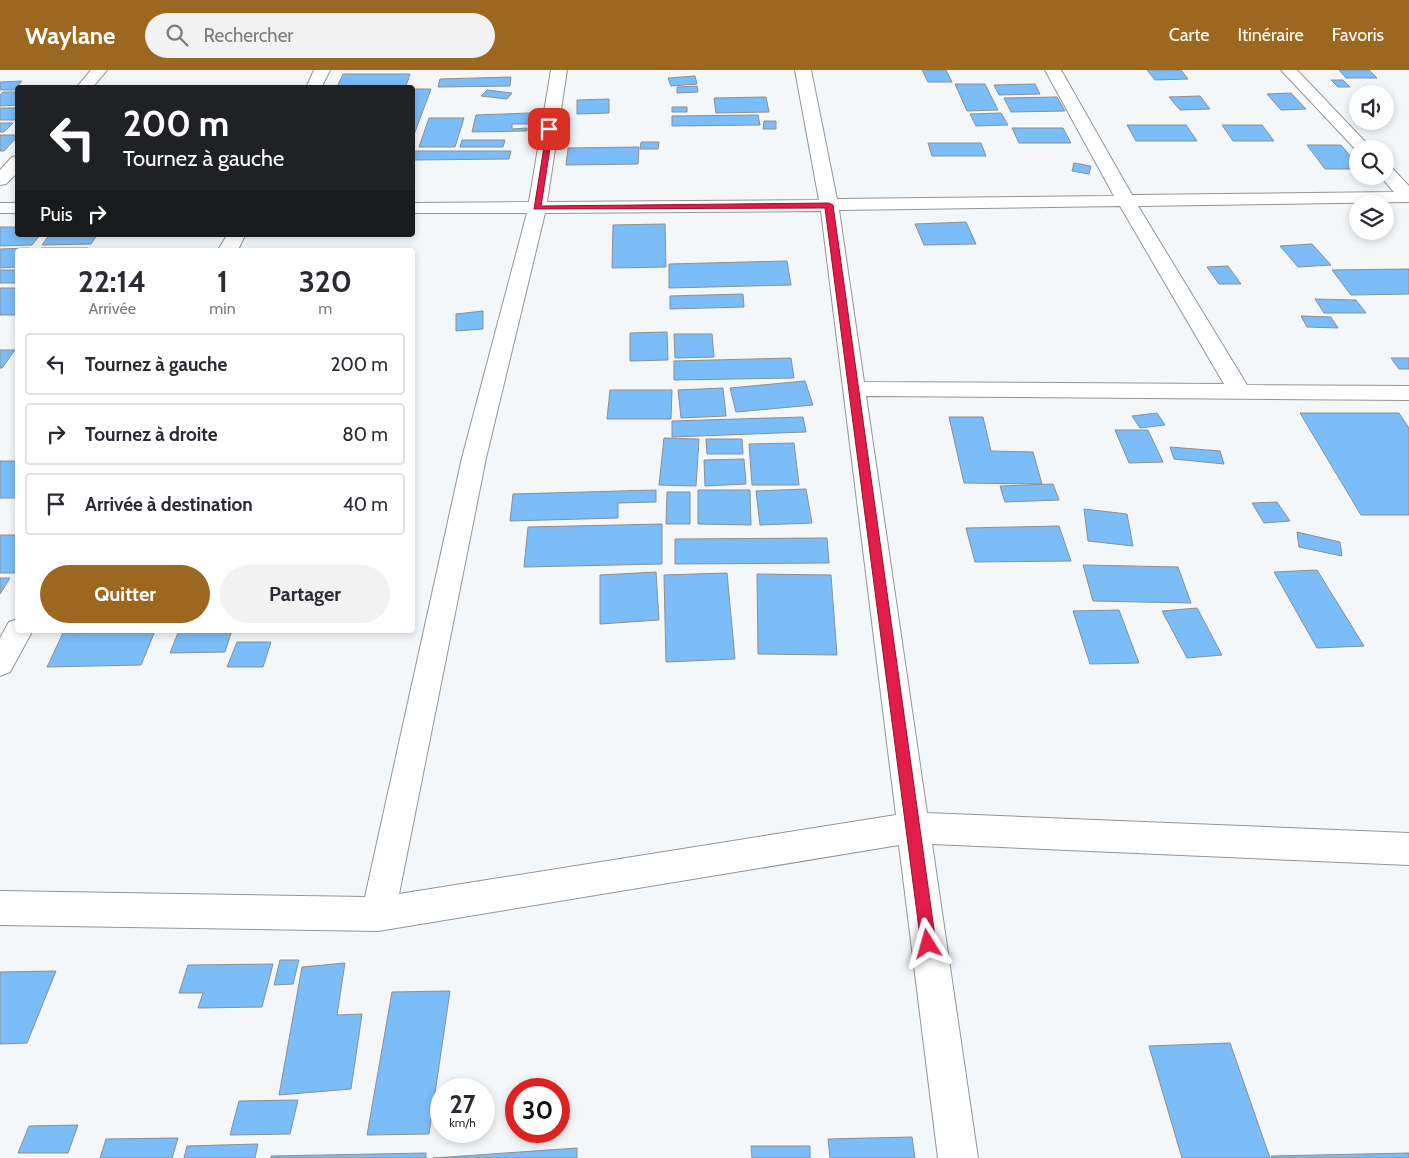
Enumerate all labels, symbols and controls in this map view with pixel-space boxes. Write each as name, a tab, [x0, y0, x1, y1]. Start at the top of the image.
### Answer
search box	[145, 13, 495, 58]
text: Waylane	[25, 21, 115, 50]
icon: search	[163, 21, 191, 49]
text: Rechercher	[203, 24, 293, 47]
text: Carte	[1169, 24, 1209, 46]
text: Itinéraire	[1237, 24, 1304, 46]
text: Favoris	[1332, 24, 1384, 46]
map controls	[1349, 85, 1394, 240]
button: sound	[1349, 85, 1394, 130]
text: 200 m	[123, 102, 229, 145]
icon: left	[40, 105, 105, 170]
pin	[528, 108, 570, 150]
icon: arrive	[535, 115, 563, 143]
button: search	[1349, 140, 1394, 185]
text: Tournez à gauche	[123, 145, 284, 172]
button: layers	[1349, 195, 1394, 240]
icon: right	[83, 200, 111, 228]
text: Puis	[40, 203, 73, 226]
text: 22:14	[78, 263, 146, 300]
text: 1	[217, 263, 228, 300]
text: 320	[299, 263, 352, 300]
text: Arrivée	[88, 299, 136, 318]
text: min	[209, 299, 236, 318]
text: m	[318, 299, 332, 318]
icon: left	[42, 350, 70, 378]
text: Tournez à gauche	[85, 353, 227, 376]
text: 200 m	[331, 353, 388, 376]
icon: right	[42, 420, 70, 448]
text: Tournez à droite	[85, 423, 218, 446]
text: 80 m	[342, 423, 388, 446]
icon: arrive	[42, 490, 70, 518]
text: Arrivée à destination	[85, 493, 253, 516]
text: 40 m	[343, 493, 388, 516]
button: Quitter	[40, 565, 210, 623]
button: Partager	[220, 565, 390, 623]
position arrow	[901, 917, 953, 969]
speed limit sign: 30	[505, 1078, 570, 1143]
text: 27	[450, 1089, 475, 1119]
text: km/h	[449, 1115, 476, 1130]

